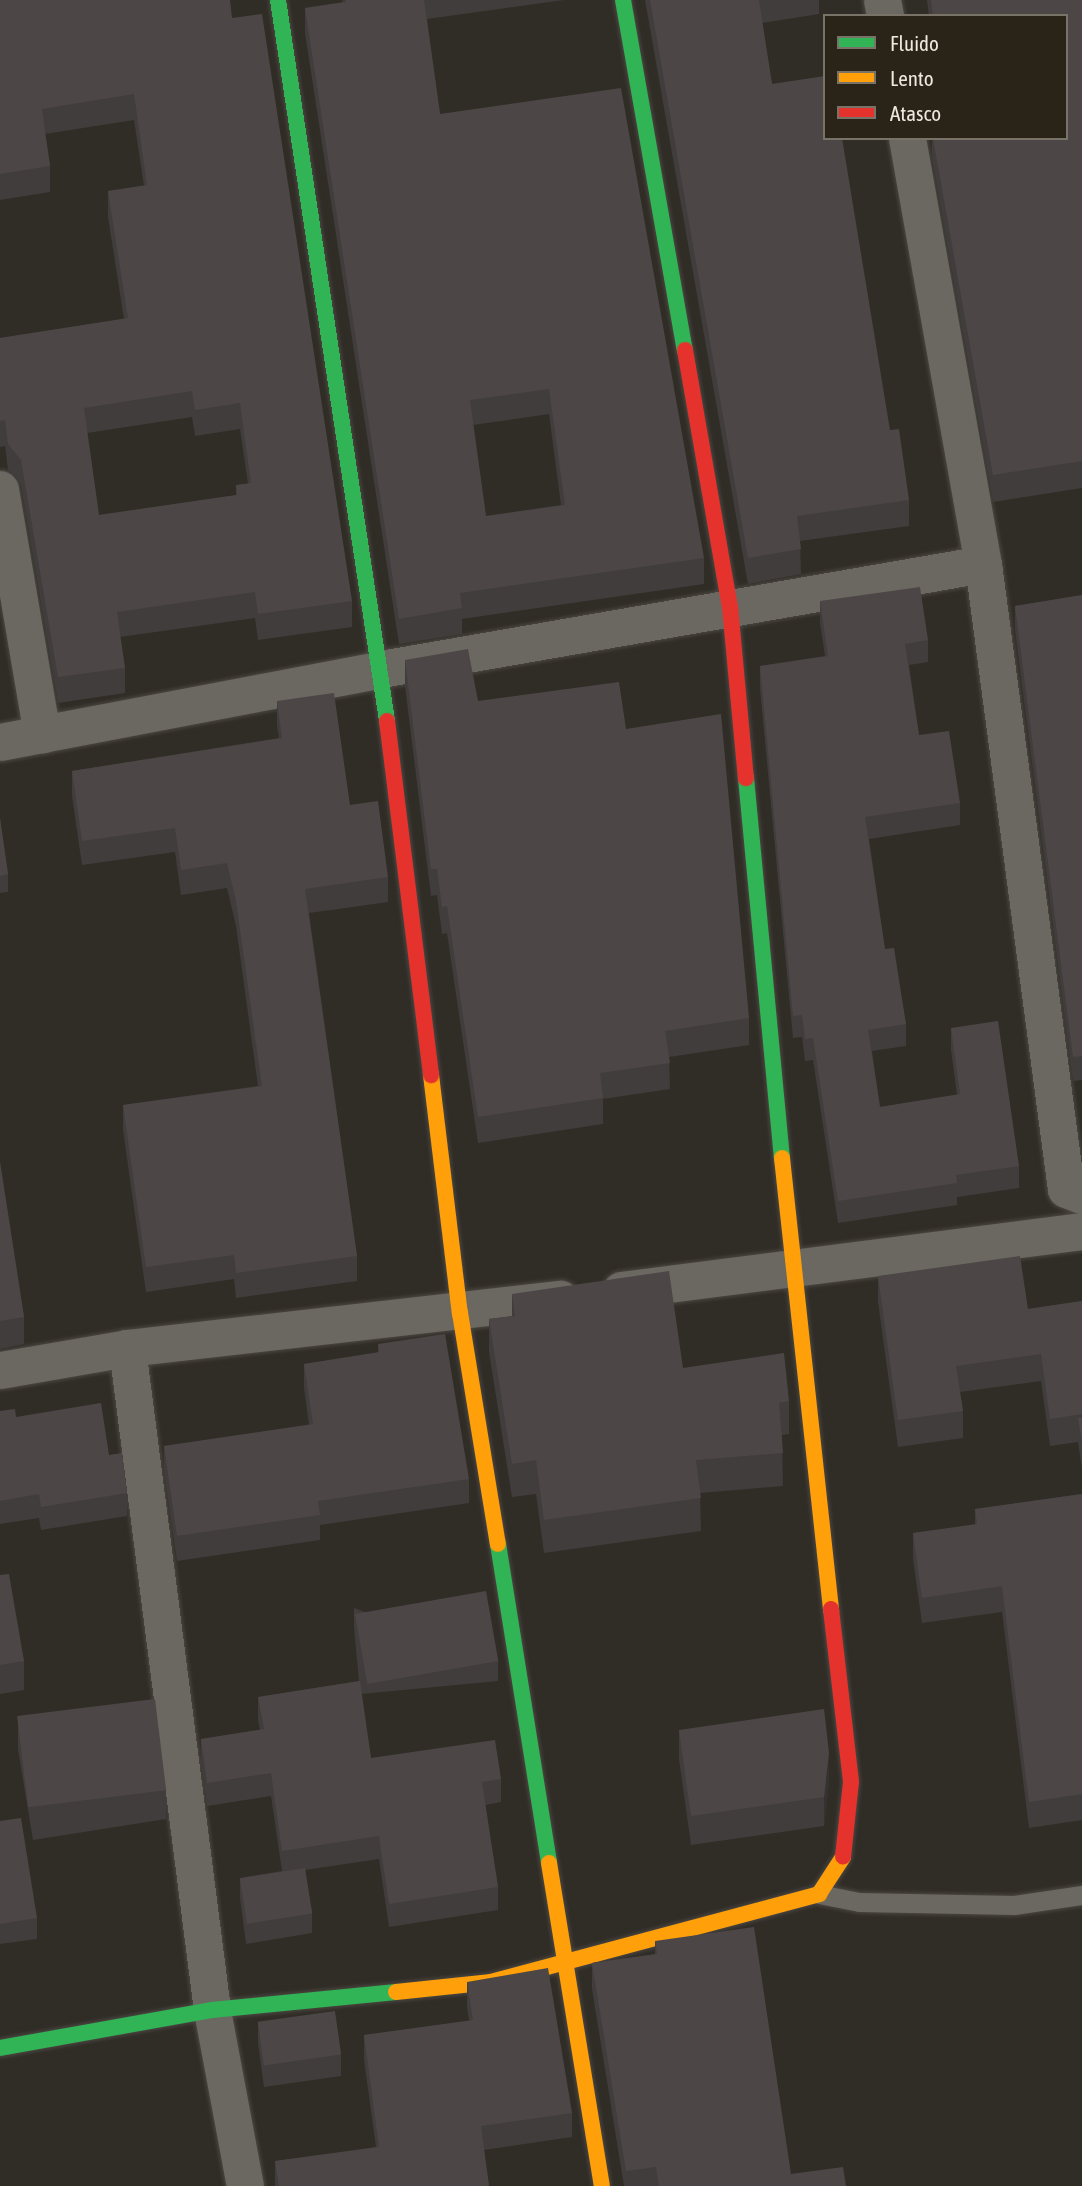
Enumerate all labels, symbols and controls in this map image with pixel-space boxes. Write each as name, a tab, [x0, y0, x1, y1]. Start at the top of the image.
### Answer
legend	[823, 14, 1068, 140]
text: Fluido	[890, 31, 939, 55]
text: Lento	[890, 66, 934, 90]
text: Atasco	[890, 101, 941, 125]

